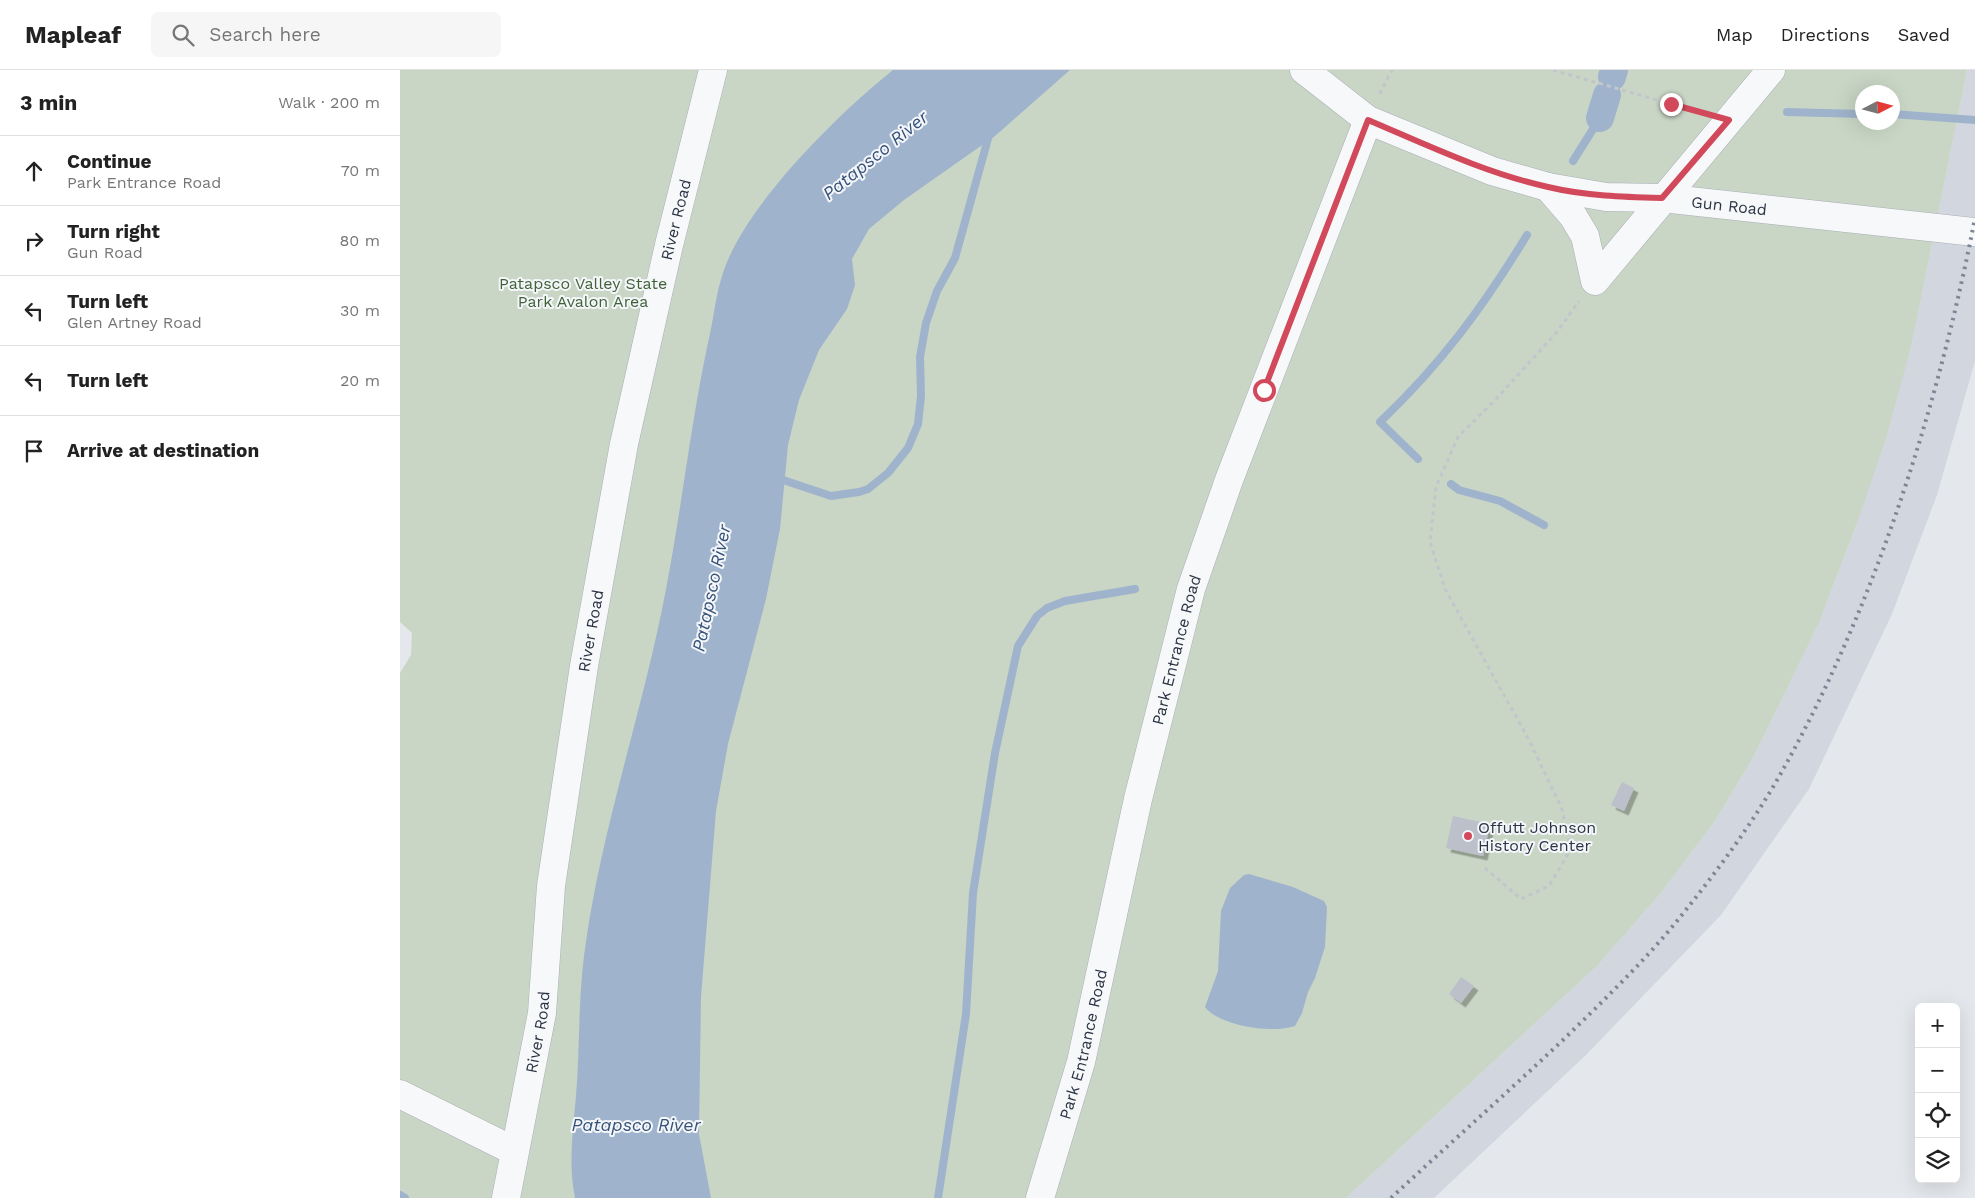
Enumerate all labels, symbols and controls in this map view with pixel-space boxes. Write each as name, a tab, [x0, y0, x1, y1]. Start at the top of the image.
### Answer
search box	[151, 12, 501, 57]
text: Mapleaf	[25, 21, 121, 49]
icon: search	[169, 21, 197, 49]
text: Search here	[209, 23, 321, 46]
text: Map	[1716, 24, 1753, 45]
text: Directions	[1781, 24, 1870, 45]
text: Saved	[1898, 24, 1950, 45]
north arrow	[1855, 85, 1900, 130]
text: 3 min	[20, 90, 77, 115]
text: Walk · 200 m	[278, 93, 380, 112]
route end	[1660, 93, 1683, 116]
water label: Patapsco River	[818, 106, 933, 204]
text: Continue	[67, 150, 151, 173]
icon: ahead	[20, 157, 48, 185]
text: 70 m	[341, 161, 380, 180]
text: Park Entrance Road	[67, 173, 221, 192]
street label: River Road	[656, 177, 695, 262]
street label: Gun Road	[1690, 192, 1768, 219]
text: Turn right	[67, 220, 160, 243]
icon: right	[20, 227, 48, 255]
text: 80 m	[339, 231, 380, 250]
text: Gun Road	[67, 243, 143, 262]
park label: Patapsco Valley State Park Avalon Area	[499, 274, 667, 311]
text: Turn left	[67, 290, 148, 313]
icon: left	[20, 297, 48, 325]
text: 30 m	[340, 301, 380, 320]
text: Glen Artney Road	[67, 313, 202, 332]
icon: left	[20, 367, 48, 395]
text: Turn left	[67, 369, 148, 392]
text: 20 m	[340, 371, 380, 390]
route start	[1253, 379, 1276, 402]
icon: arrive	[20, 437, 48, 465]
text: Arrive at destination	[67, 439, 259, 462]
water label: Patapsco River	[687, 522, 735, 653]
street label: Park Entrance Road	[1148, 572, 1205, 727]
street label: River Road	[574, 588, 607, 673]
place label: Offutt Johnson History Center	[1478, 818, 1596, 855]
marker: Offutt Johnson History Center	[1462, 830, 1474, 842]
street label: Park Entrance Road	[1055, 967, 1110, 1121]
street label: River Road	[521, 990, 553, 1075]
map controls	[1915, 1003, 1960, 1183]
button: +	[1915, 1003, 1960, 1048]
button: −	[1915, 1048, 1960, 1093]
button: locate	[1915, 1093, 1960, 1138]
water label: Patapsco River	[571, 1114, 702, 1135]
button: layers	[1915, 1138, 1960, 1183]

